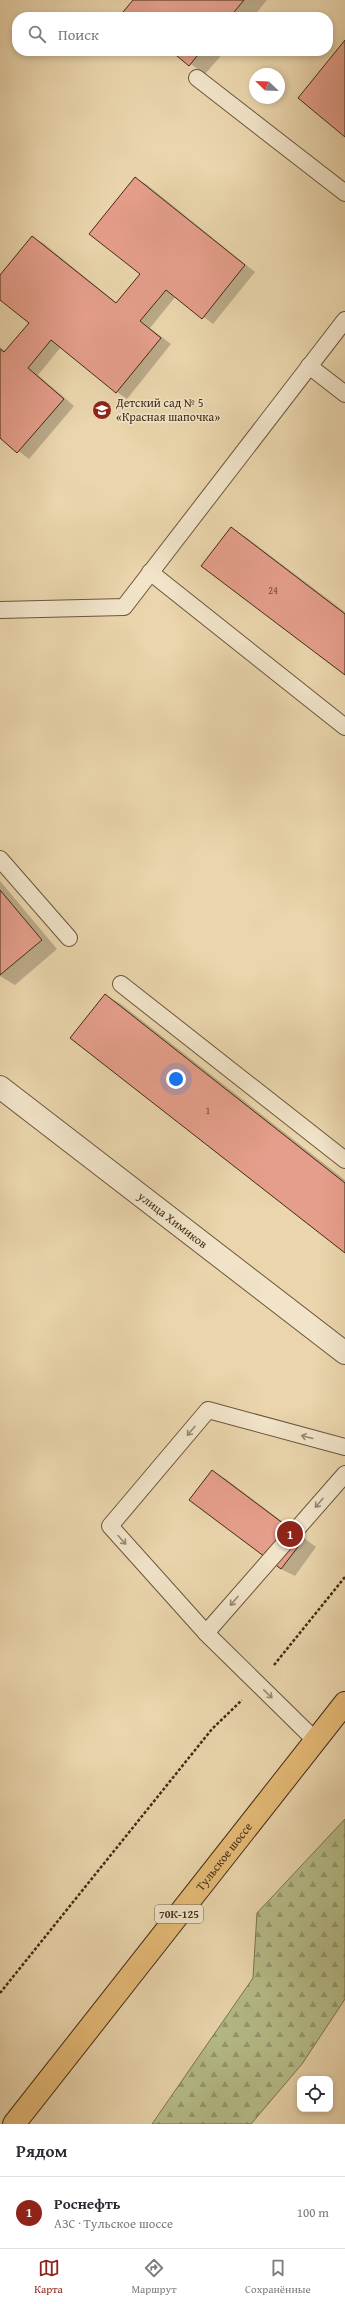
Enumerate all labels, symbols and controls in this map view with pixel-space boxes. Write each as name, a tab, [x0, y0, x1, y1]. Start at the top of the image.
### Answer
search box	[12, 12, 333, 56]
icon: search	[26, 23, 48, 45]
text: Поиск	[58, 24, 99, 45]
north arrow	[249, 68, 285, 104]
place label: Детский сад № 5 «Красная шапочка»	[115, 394, 220, 425]
school or university icon: Детский сад № 5 «Красная шапочка»	[91, 399, 113, 421]
house number: 24	[268, 583, 278, 598]
your location	[166, 1069, 186, 1089]
house number: 1	[206, 1103, 211, 1118]
street label: улица Химиков	[134, 1187, 211, 1252]
one-way arrow	[186, 1425, 195, 1436]
one-way arrow	[301, 1432, 314, 1440]
one-way arrow	[315, 1498, 324, 1508]
pin: 1	[277, 1519, 303, 1549]
one-way arrow	[118, 1535, 127, 1545]
one-way arrow	[229, 1596, 239, 1606]
one-way arrow	[263, 1690, 273, 1699]
street label: Тульское шоссе	[192, 1818, 256, 1894]
road number: 70К-125	[155, 1905, 203, 1923]
map controls	[297, 2076, 333, 2112]
button: locate	[297, 2076, 333, 2112]
text: Рядом	[16, 2138, 67, 2163]
text: Роснефть	[54, 2193, 120, 2214]
text: 1	[26, 2203, 32, 2222]
text: 100 m	[297, 2203, 329, 2222]
text: АЗС · Тульское шоссе	[54, 2214, 173, 2233]
tab: Карта	[34, 2257, 63, 2297]
tab: Маршрут	[131, 2257, 176, 2297]
tab: Сохранённые	[245, 2257, 311, 2297]

